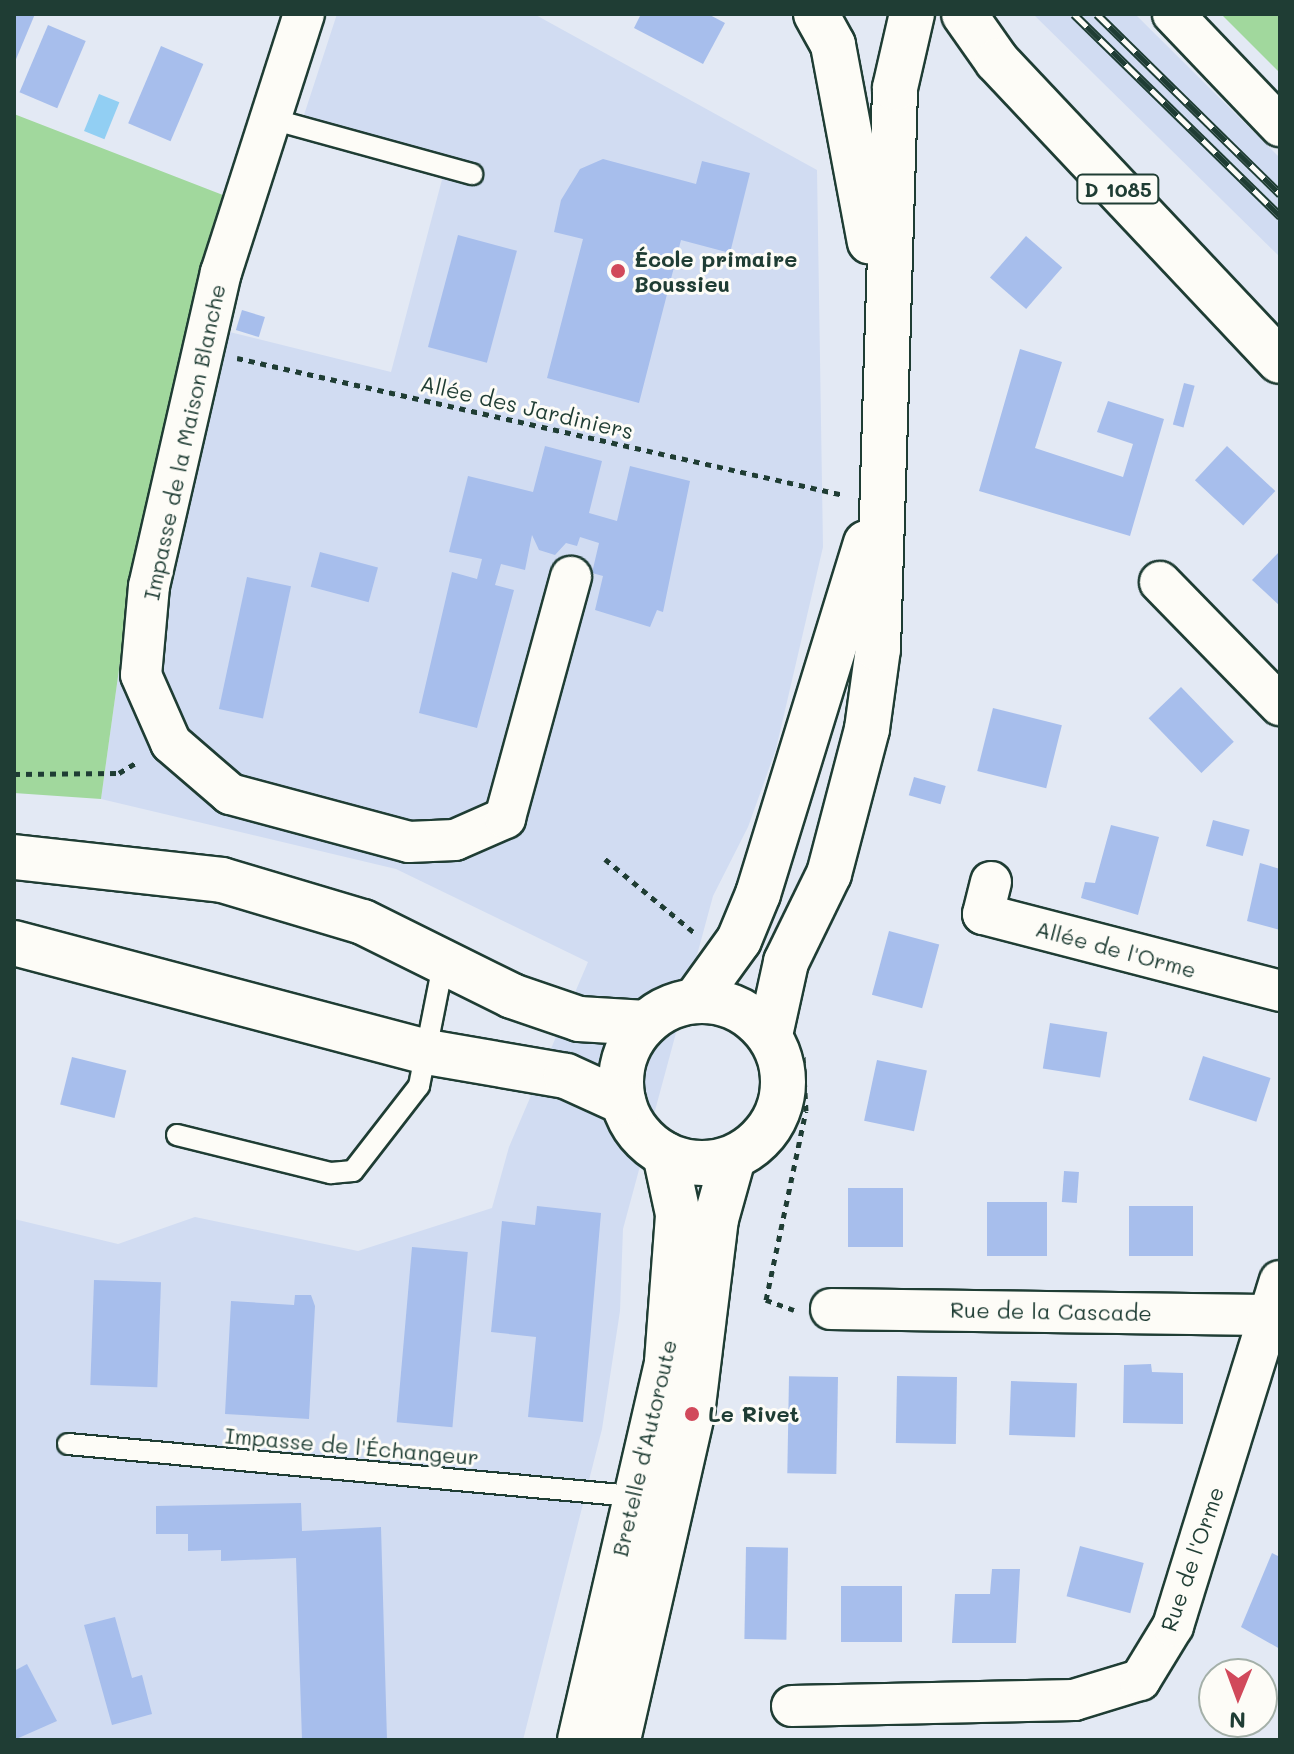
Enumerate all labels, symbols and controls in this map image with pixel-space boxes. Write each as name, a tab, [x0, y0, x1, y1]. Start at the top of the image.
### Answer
road number: D 1085	[1076, 173, 1160, 205]
place label: École primaire Boussieu	[634, 245, 797, 296]
marker: École primaire Boussieu	[609, 262, 627, 280]
street label: Impasse de la Maison Blanche	[138, 282, 230, 602]
street label: Allée des Jardiniers	[418, 370, 636, 444]
street label: Allée de l'Orme	[1033, 915, 1199, 983]
street label: Rue de la Cascade	[950, 1296, 1152, 1326]
street label: Bretelle d'Autoroute	[606, 1337, 682, 1559]
place label: Le Rivet	[708, 1401, 799, 1427]
marker: Le Rivet	[683, 1405, 701, 1423]
street label: Impasse de l'Échangeur	[224, 1422, 480, 1470]
street label: Rue de l'Orme	[1155, 1483, 1229, 1635]
north arrow	[1198, 1658, 1278, 1738]
text: N	[1229, 1706, 1246, 1735]

